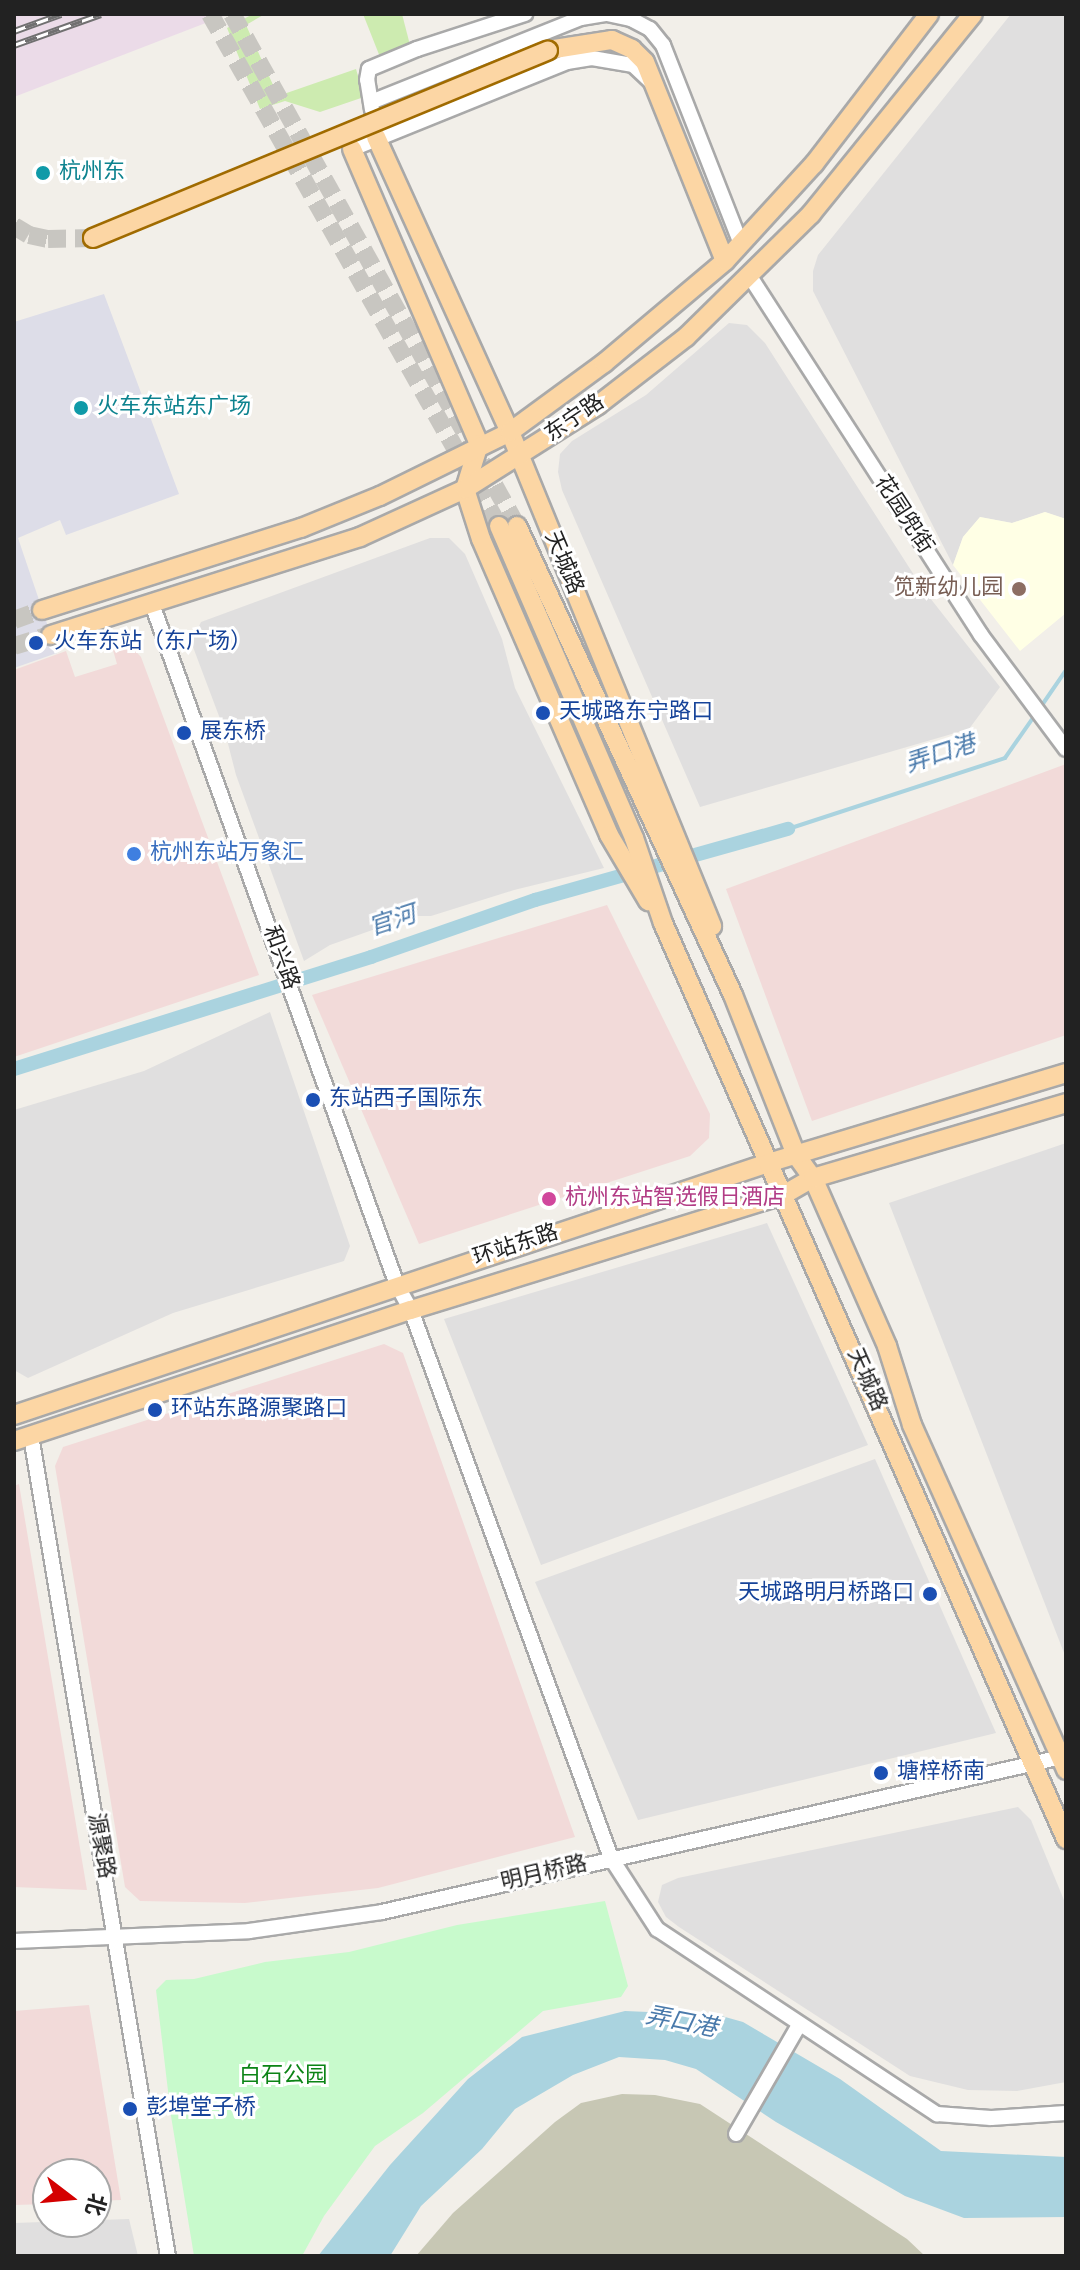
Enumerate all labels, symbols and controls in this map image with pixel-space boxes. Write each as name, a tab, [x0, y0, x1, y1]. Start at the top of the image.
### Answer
place label: 杭州东	[59, 160, 125, 186]
marker: 杭州东	[34, 164, 52, 182]
street label: 东宁路	[540, 390, 610, 448]
place label: 火车东站东广场	[97, 395, 251, 421]
marker: 火车东站东广场	[72, 399, 90, 417]
street label: 花园兜街	[868, 471, 938, 559]
street label: 天城路	[538, 527, 588, 599]
place label: 笕新幼儿园	[893, 576, 1003, 602]
marker: 笕新幼儿园	[1010, 580, 1028, 598]
place label: 火车东站（东广场）	[54, 630, 252, 656]
marker: 火车东站（东广场）	[25, 632, 47, 654]
place label: 天城路东宁路口	[559, 700, 713, 726]
marker: 天城路东宁路口	[534, 704, 552, 722]
place label: 展东桥	[200, 720, 266, 746]
marker: 展东桥	[175, 724, 193, 742]
water label: 弄口港	[902, 731, 980, 781]
place label: 杭州东站万象汇	[150, 841, 304, 867]
marker: 杭州东站万象汇	[125, 845, 143, 863]
water label: 官河	[366, 902, 420, 944]
street label: 和兴路	[256, 922, 304, 994]
place label: 东站西子国际东	[329, 1087, 483, 1113]
marker: 东站西子国际东	[304, 1091, 322, 1109]
place label: 杭州东站智选假日酒店	[565, 1186, 785, 1212]
marker: 杭州东站智选假日酒店	[540, 1190, 558, 1208]
street label: 环站东路	[470, 1220, 562, 1272]
street label: 天城路	[841, 1344, 891, 1416]
place label: 环站东路源聚路口	[171, 1397, 347, 1423]
marker: 环站东路源聚路口	[146, 1401, 164, 1419]
place label: 天城路明月桥路口	[738, 1581, 914, 1607]
marker: 天城路明月桥路口	[921, 1585, 939, 1603]
place label: 塘梓桥南	[897, 1760, 985, 1786]
marker: 塘梓桥南	[872, 1764, 890, 1782]
street label: 源聚路	[81, 1811, 119, 1881]
street label: 明月桥路	[498, 1851, 590, 1897]
water label: 弄口港	[643, 2003, 719, 2045]
park label: 白石公园	[239, 2064, 327, 2090]
place label: 彭埠堂子桥	[146, 2096, 256, 2122]
marker: 彭埠堂子桥	[121, 2100, 139, 2118]
north arrow	[32, 2158, 112, 2238]
text: 北	[78, 2190, 110, 2218]

